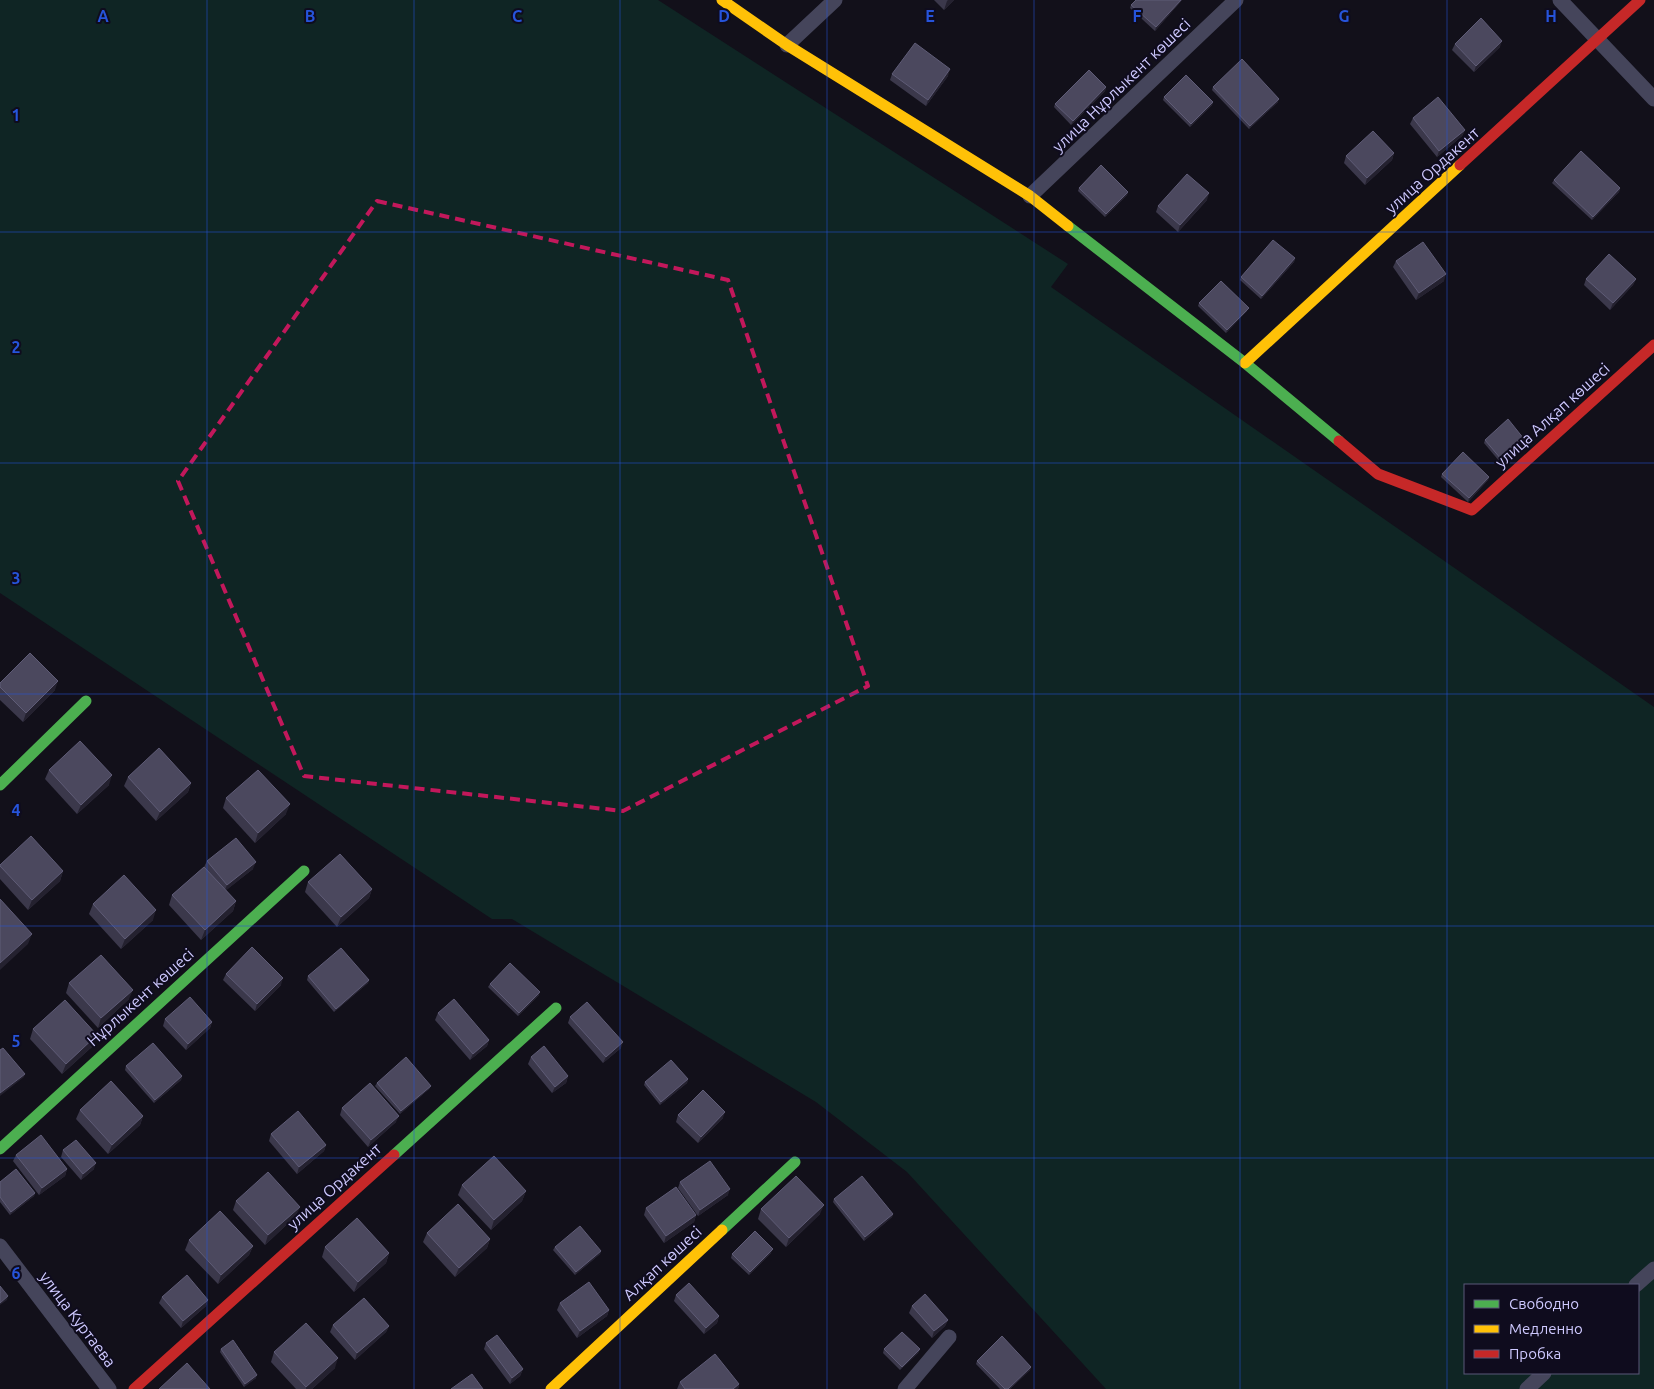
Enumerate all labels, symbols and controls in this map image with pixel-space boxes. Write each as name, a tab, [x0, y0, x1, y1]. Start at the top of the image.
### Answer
text: A	[97, 7, 109, 25]
text: B	[305, 7, 315, 25]
text: C	[512, 7, 522, 25]
text: D	[718, 7, 730, 25]
text: E	[925, 7, 935, 25]
text: F	[1133, 7, 1142, 25]
text: G	[1338, 7, 1350, 25]
text: H	[1545, 7, 1557, 25]
street label: улица Нұрлыкент көшесі	[1048, 14, 1194, 156]
text: 1	[11, 106, 21, 124]
street label: улица Ордакент	[1381, 123, 1483, 217]
text: 2	[11, 338, 21, 356]
street label: улица Алқап көшесі	[1491, 359, 1613, 471]
text: 3	[11, 569, 21, 587]
text: 4	[11, 801, 21, 819]
street label: Нұрлыкент көшесі	[83, 944, 197, 1050]
text: 5	[11, 1032, 21, 1050]
street label: улица Ордакент	[283, 1139, 385, 1233]
street label: Алқап көшесі	[619, 1222, 705, 1304]
text: 6	[11, 1264, 21, 1282]
street label: улица Куртаева	[36, 1268, 120, 1370]
legend	[1464, 1284, 1639, 1374]
text: Свободно	[1509, 1295, 1579, 1312]
text: Медленно	[1509, 1320, 1583, 1337]
text: Пробка	[1509, 1345, 1561, 1362]

